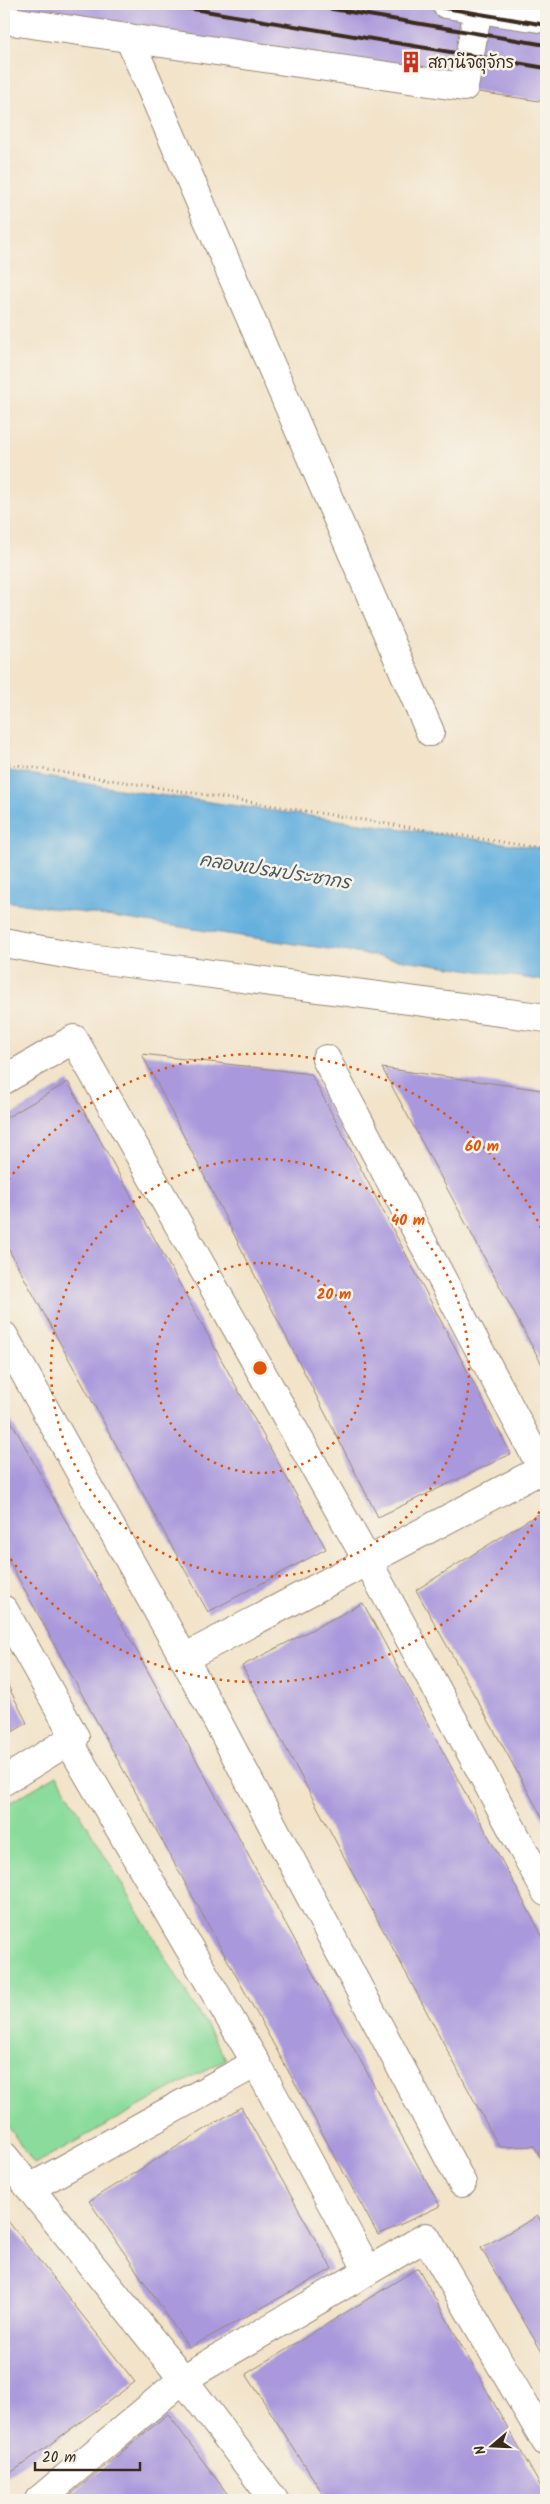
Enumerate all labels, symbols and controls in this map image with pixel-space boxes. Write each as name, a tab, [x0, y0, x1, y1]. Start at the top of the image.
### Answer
building icon: สถานีจตุจักร	[398, 49, 424, 75]
place label: สถานีจตุจักร	[428, 51, 514, 76]
water label: คลองเปรมประชากร	[197, 846, 354, 899]
text: 60 m	[465, 1135, 499, 1159]
text: 40 m	[391, 1209, 425, 1233]
text: 20 m	[317, 1283, 351, 1307]
centre of rings	[251, 1359, 269, 1377]
north arrow	[468, 2422, 518, 2472]
scale bar	[35, 2439, 140, 2471]
text: N	[469, 2442, 492, 2458]
text: 20 m	[42, 2446, 76, 2470]

